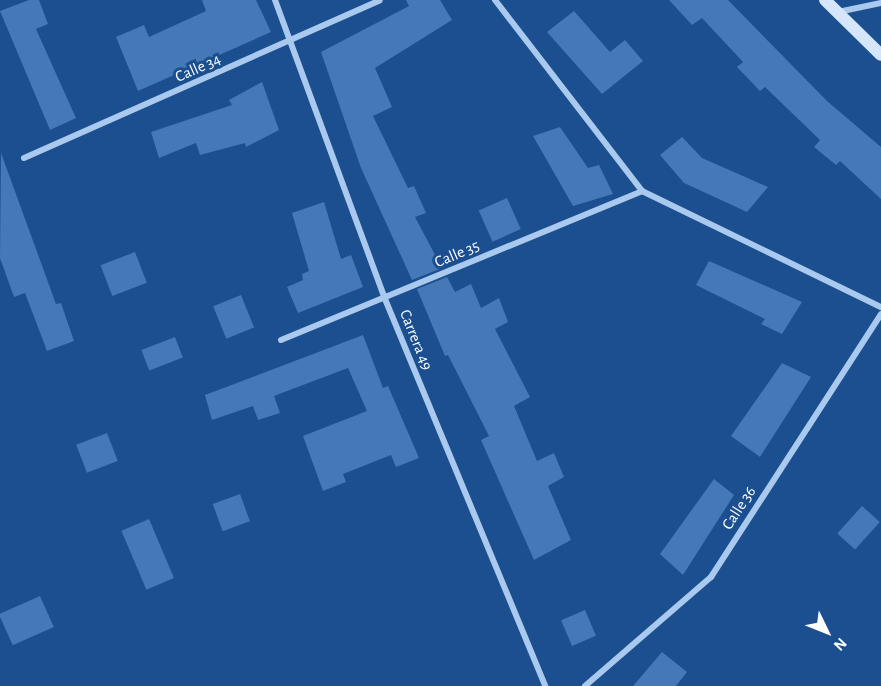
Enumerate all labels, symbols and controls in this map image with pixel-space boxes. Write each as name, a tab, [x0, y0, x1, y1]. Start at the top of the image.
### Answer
street label: Calle 34	[172, 49, 224, 87]
street label: Calle 35	[432, 236, 482, 272]
street label: Carrera 49	[395, 307, 437, 373]
street label: Calle 36	[718, 483, 760, 533]
north arrow	[797, 602, 857, 662]
text: N	[831, 635, 850, 654]

